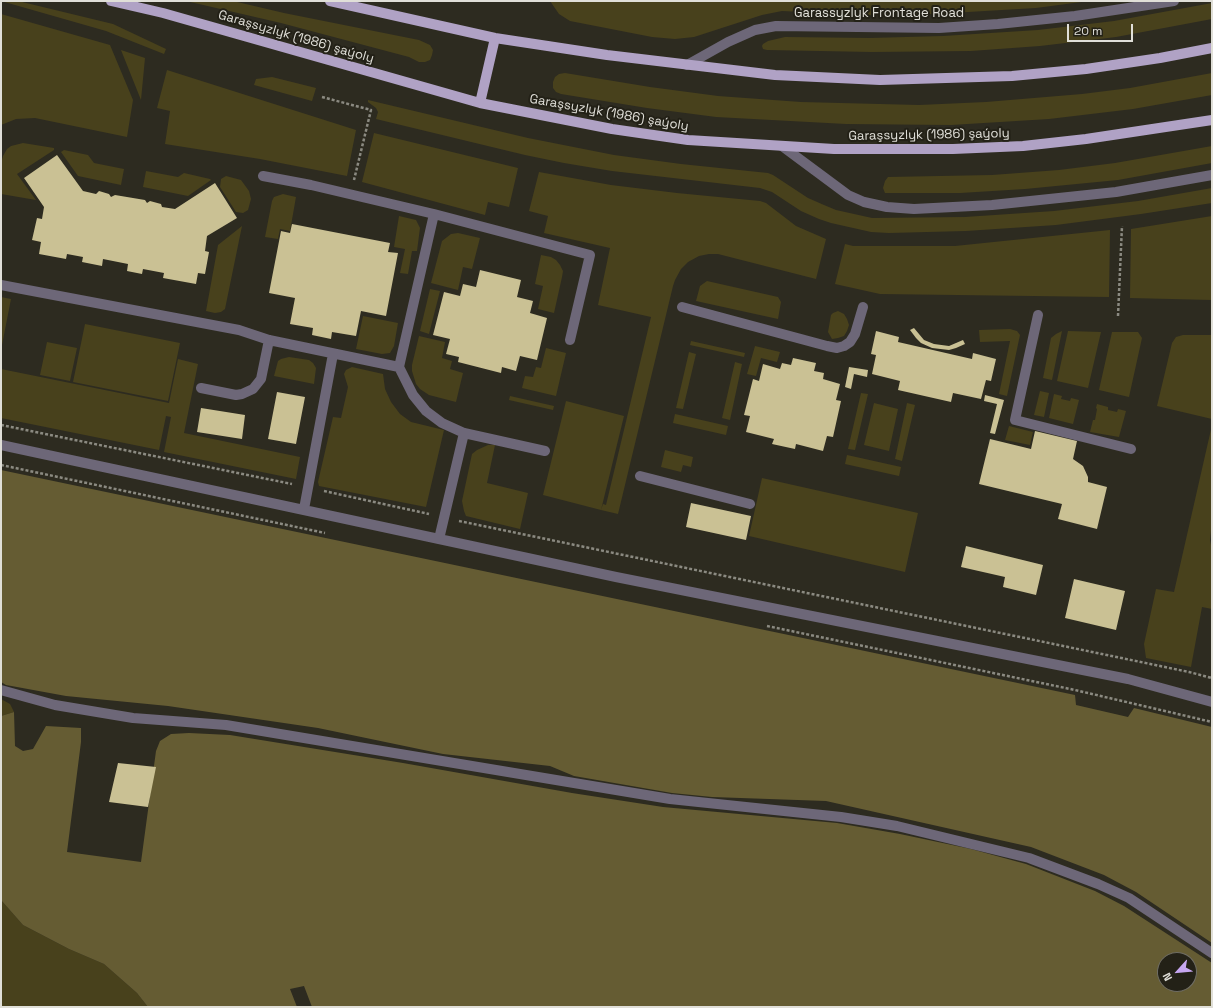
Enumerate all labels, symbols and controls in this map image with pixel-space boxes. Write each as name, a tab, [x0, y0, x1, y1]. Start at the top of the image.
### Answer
street label: Garassyzlyk Frontage Road	[794, 5, 964, 21]
street label: Garaşsyzlyk (1986) şaýoly	[216, 7, 376, 67]
scale bar	[1069, 16, 1135, 42]
text: 20 m	[1074, 23, 1102, 39]
street label: Garaşsyzlyk (1986) şaýoly	[528, 91, 690, 135]
street label: Garaşsyzlyk (1986) şaýoly	[848, 126, 1010, 144]
north arrow	[1157, 952, 1197, 992]
text: N	[1159, 971, 1175, 983]

